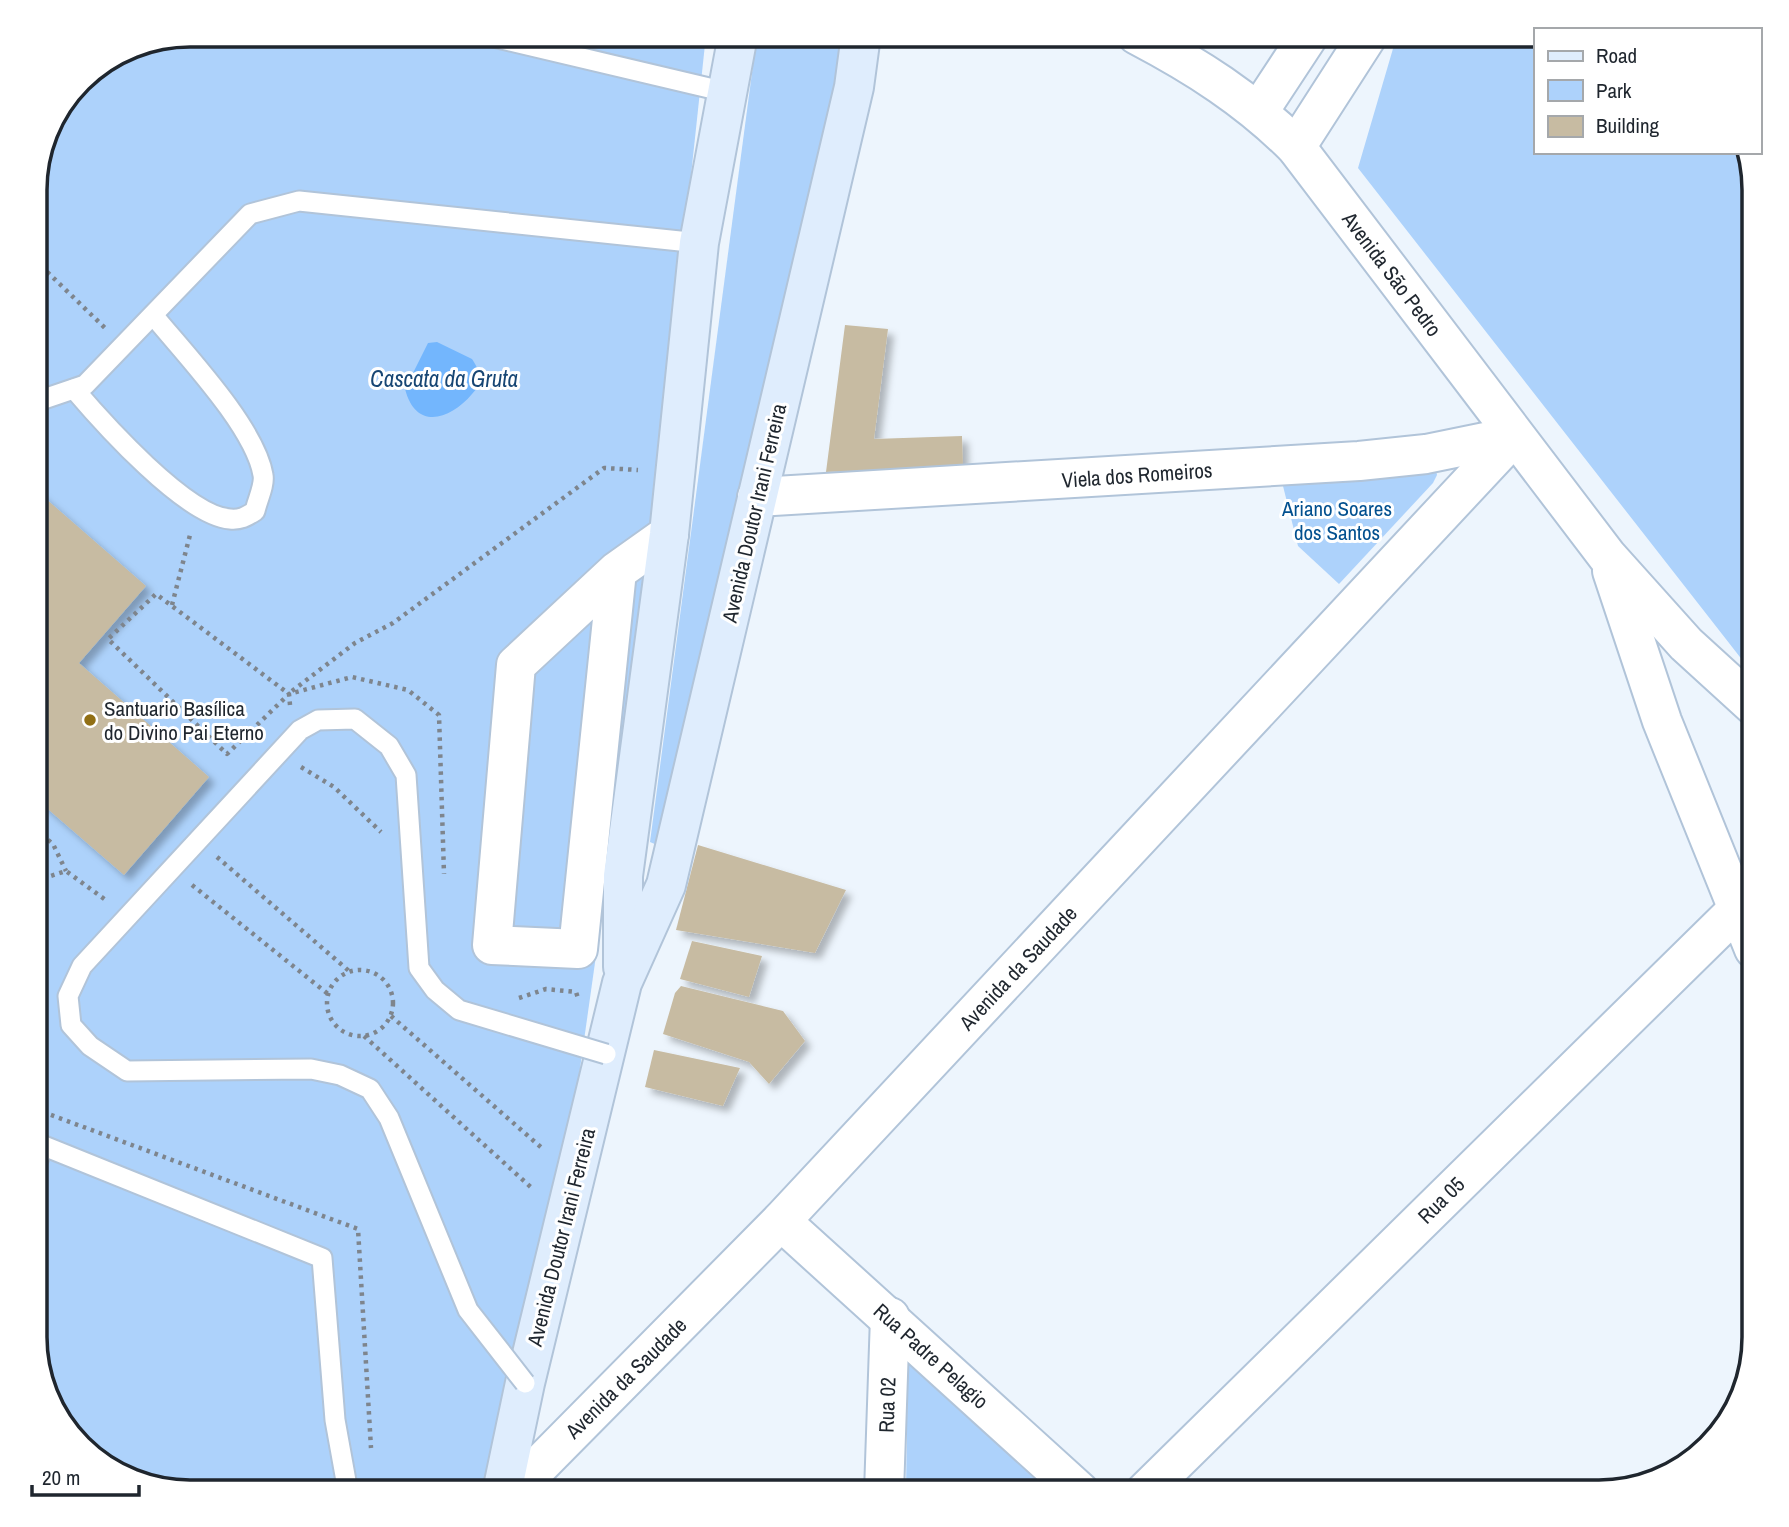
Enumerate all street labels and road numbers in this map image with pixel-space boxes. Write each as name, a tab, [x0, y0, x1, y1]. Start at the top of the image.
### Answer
street label: Avenida São Pedro	[1335, 205, 1448, 342]
street label: Avenida Doutor Irani Ferreira	[714, 400, 793, 626]
street label: Viela dos Romeiros	[1061, 455, 1213, 495]
street label: Avenida da Saudade	[952, 899, 1083, 1037]
street label: Avenida Doutor Irani Ferreira	[520, 1125, 602, 1350]
street label: Rua 05	[1411, 1170, 1471, 1230]
street label: Rua Padre Pelagio	[867, 1297, 995, 1415]
street label: Avenida da Saudade	[558, 1311, 693, 1446]
street label: Rua 02	[872, 1377, 902, 1433]

